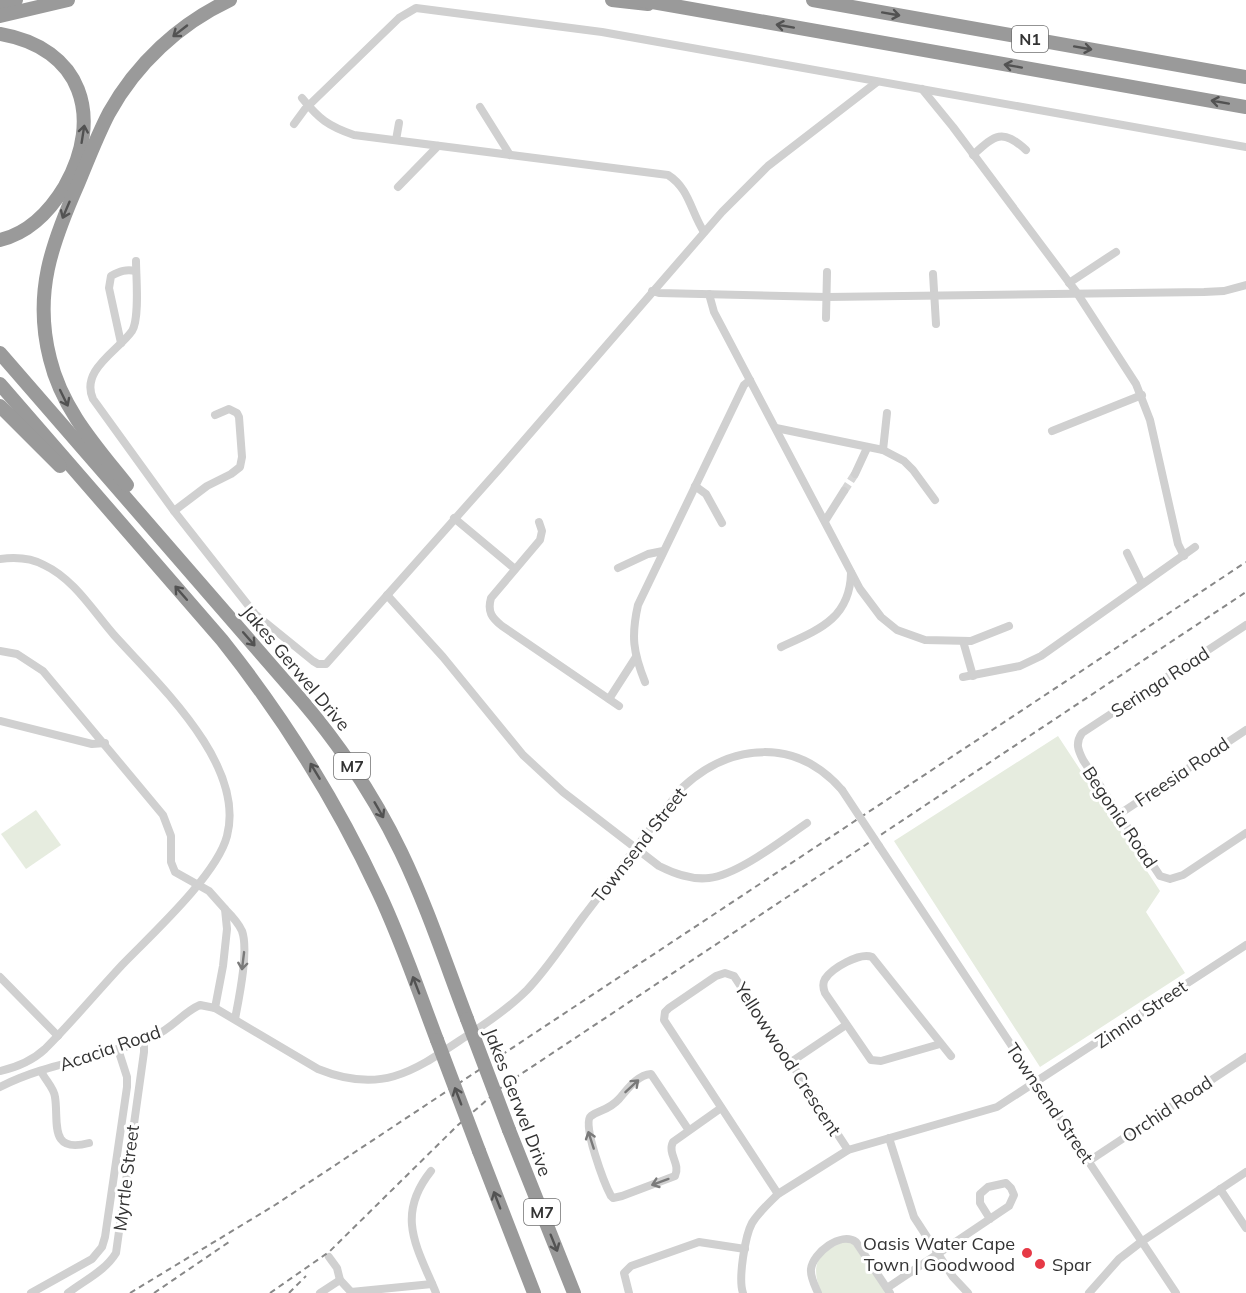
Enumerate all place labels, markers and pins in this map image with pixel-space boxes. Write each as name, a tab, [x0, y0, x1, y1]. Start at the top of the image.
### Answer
place label: Oasis Water Cape Town | Goodwood	[863, 1232, 1015, 1276]
marker: Oasis Water Cape Town | Goodwood	[1020, 1246, 1034, 1260]
place label: Spar	[1052, 1253, 1092, 1276]
marker: Spar	[1033, 1257, 1047, 1271]

